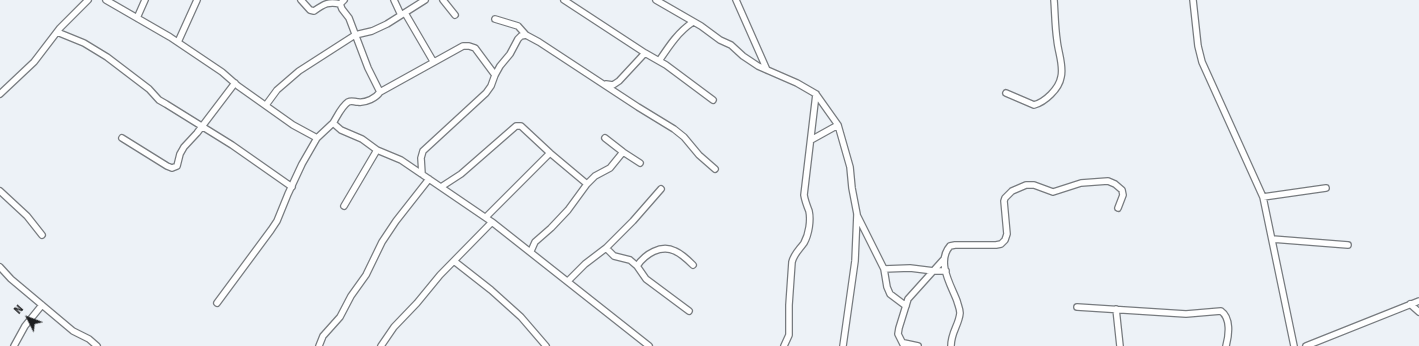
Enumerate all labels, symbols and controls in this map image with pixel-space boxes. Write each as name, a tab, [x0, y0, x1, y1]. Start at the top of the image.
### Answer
north arrow	[8, 298, 48, 338]
text: N	[11, 302, 26, 317]

